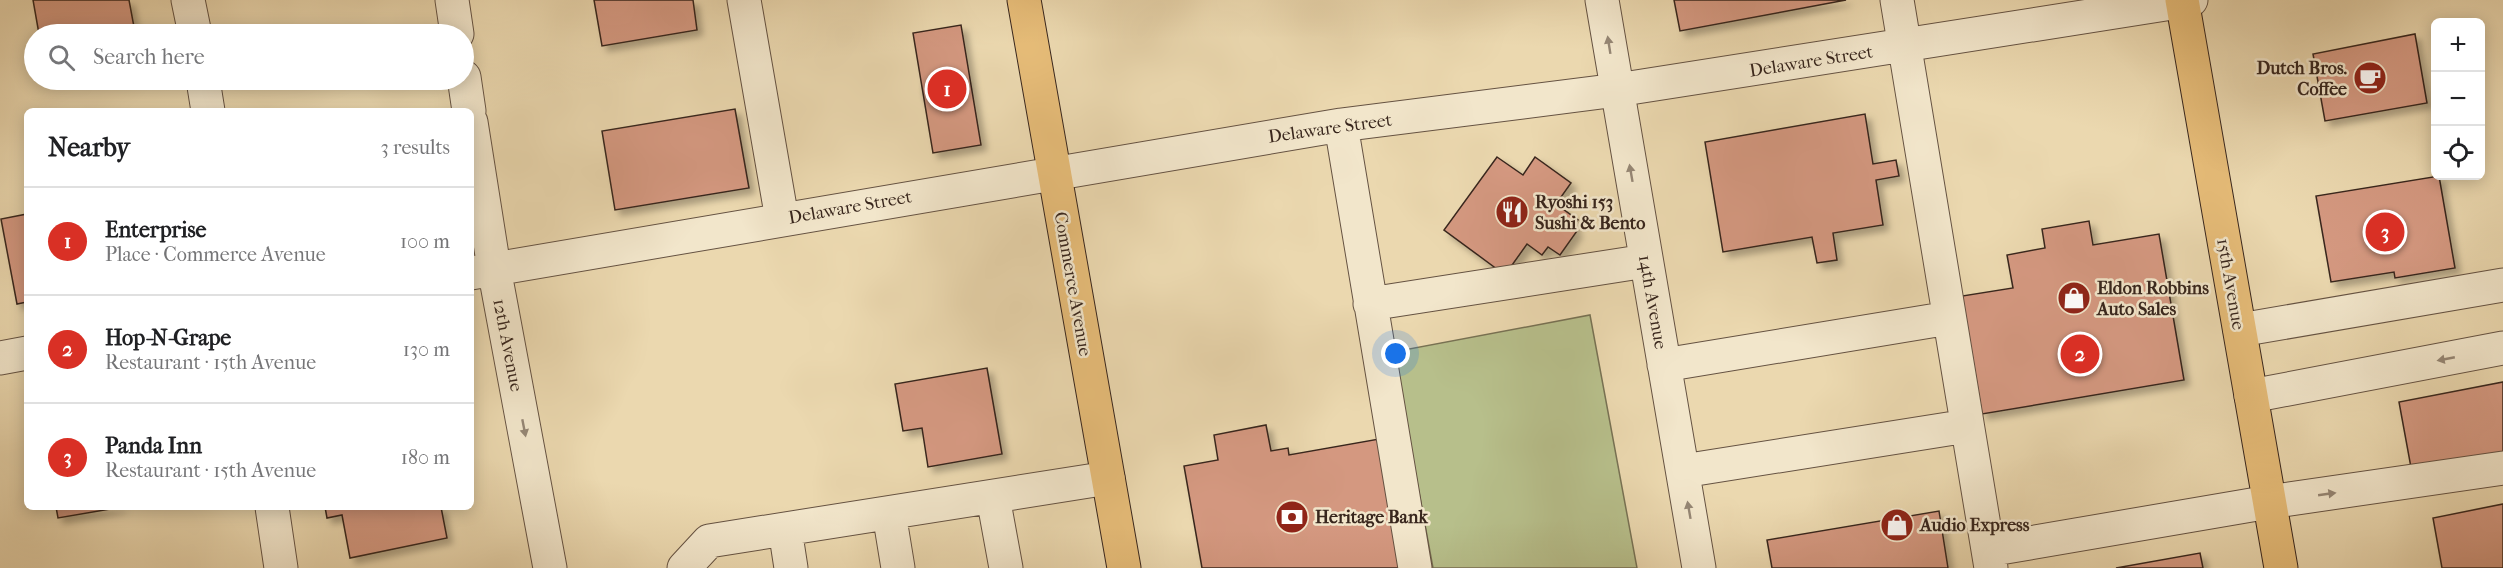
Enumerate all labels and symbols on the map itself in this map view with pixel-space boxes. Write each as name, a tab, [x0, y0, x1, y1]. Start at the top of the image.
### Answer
one-way arrow	[1605, 36, 1614, 55]
street label: Delaware Street	[1748, 41, 1875, 82]
place label: Dutch Bros. Coffee	[2256, 58, 2348, 100]
cafe icon: Dutch Bros. Coffee	[2352, 60, 2388, 96]
pin: 1	[928, 66, 966, 112]
street label: Delaware Street	[1267, 109, 1394, 148]
one-way arrow	[1626, 164, 1635, 183]
street label: Delaware Street	[787, 186, 914, 229]
place label: Ryoshi 153 Sushi & Bento	[1535, 192, 1645, 234]
restaurant icon: Ryoshi 153 Sushi & Bento	[1494, 194, 1530, 230]
street label: Commerce Avenue	[1049, 210, 1096, 358]
pin: 3	[2366, 210, 2404, 254]
street label: 15th Avenue	[2212, 237, 2249, 332]
street label: 14th Avenue	[1634, 253, 1671, 351]
place label: Eldon Robbins Auto Sales	[2096, 278, 2209, 320]
shop icon: Eldon Robbins Auto Sales	[2056, 280, 2092, 316]
street label: 12th Avenue	[488, 297, 527, 393]
pin: 2	[2060, 332, 2100, 376]
your location	[1381, 339, 1410, 368]
one-way arrow	[2436, 355, 2455, 364]
one-way arrow	[520, 418, 529, 437]
one-way arrow	[2318, 490, 2337, 499]
bank icon: Heritage Bank	[1274, 499, 1310, 535]
one-way arrow	[1685, 501, 1694, 520]
place label: Heritage Bank	[1315, 507, 1428, 528]
shop icon: Audio Express	[1879, 507, 1915, 543]
place label: Audio Express	[1919, 515, 2030, 536]

